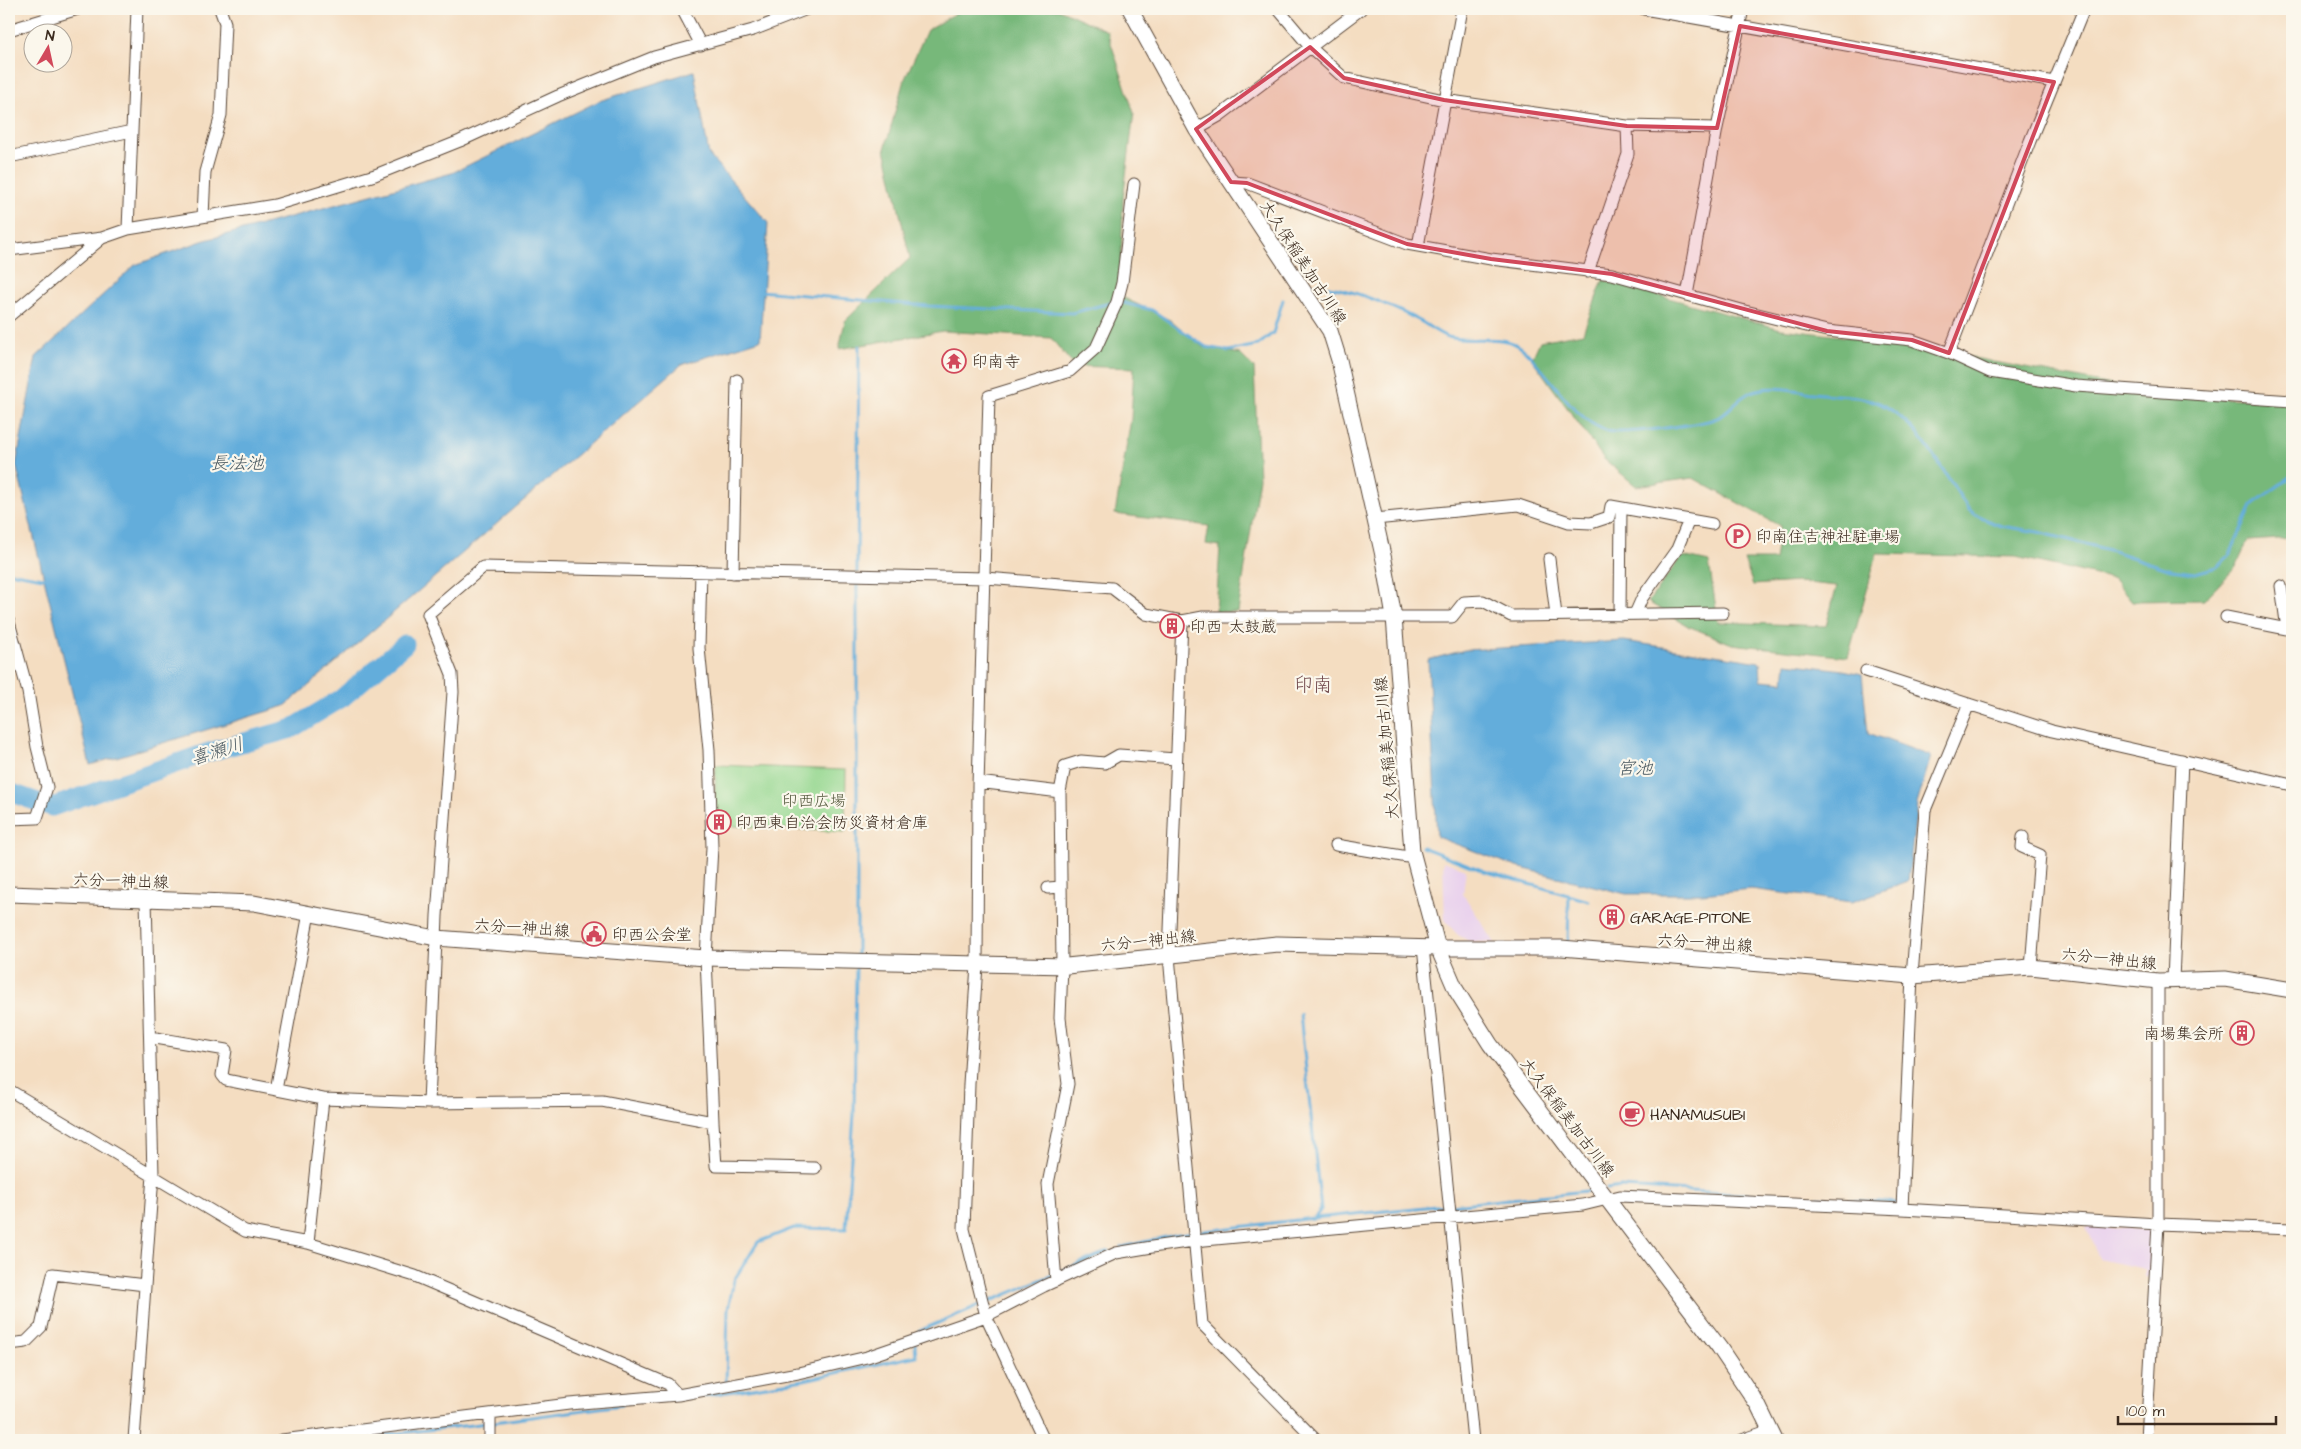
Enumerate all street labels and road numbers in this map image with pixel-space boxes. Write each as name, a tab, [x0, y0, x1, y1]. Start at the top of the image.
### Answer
street label: 大久保稲美加古川線	[1255, 196, 1352, 329]
street label: 大久保稲美加古川線	[1370, 675, 1404, 821]
street label: 六分一神出線	[73, 868, 169, 894]
street label: 六分一神出線	[473, 914, 571, 942]
street label: 六分一神出線	[1099, 925, 1197, 957]
street label: 六分一神出線	[1656, 929, 1754, 957]
street label: 六分一神出線	[2060, 943, 2158, 975]
street label: 大久保稲美加古川線	[1515, 1053, 1619, 1182]

